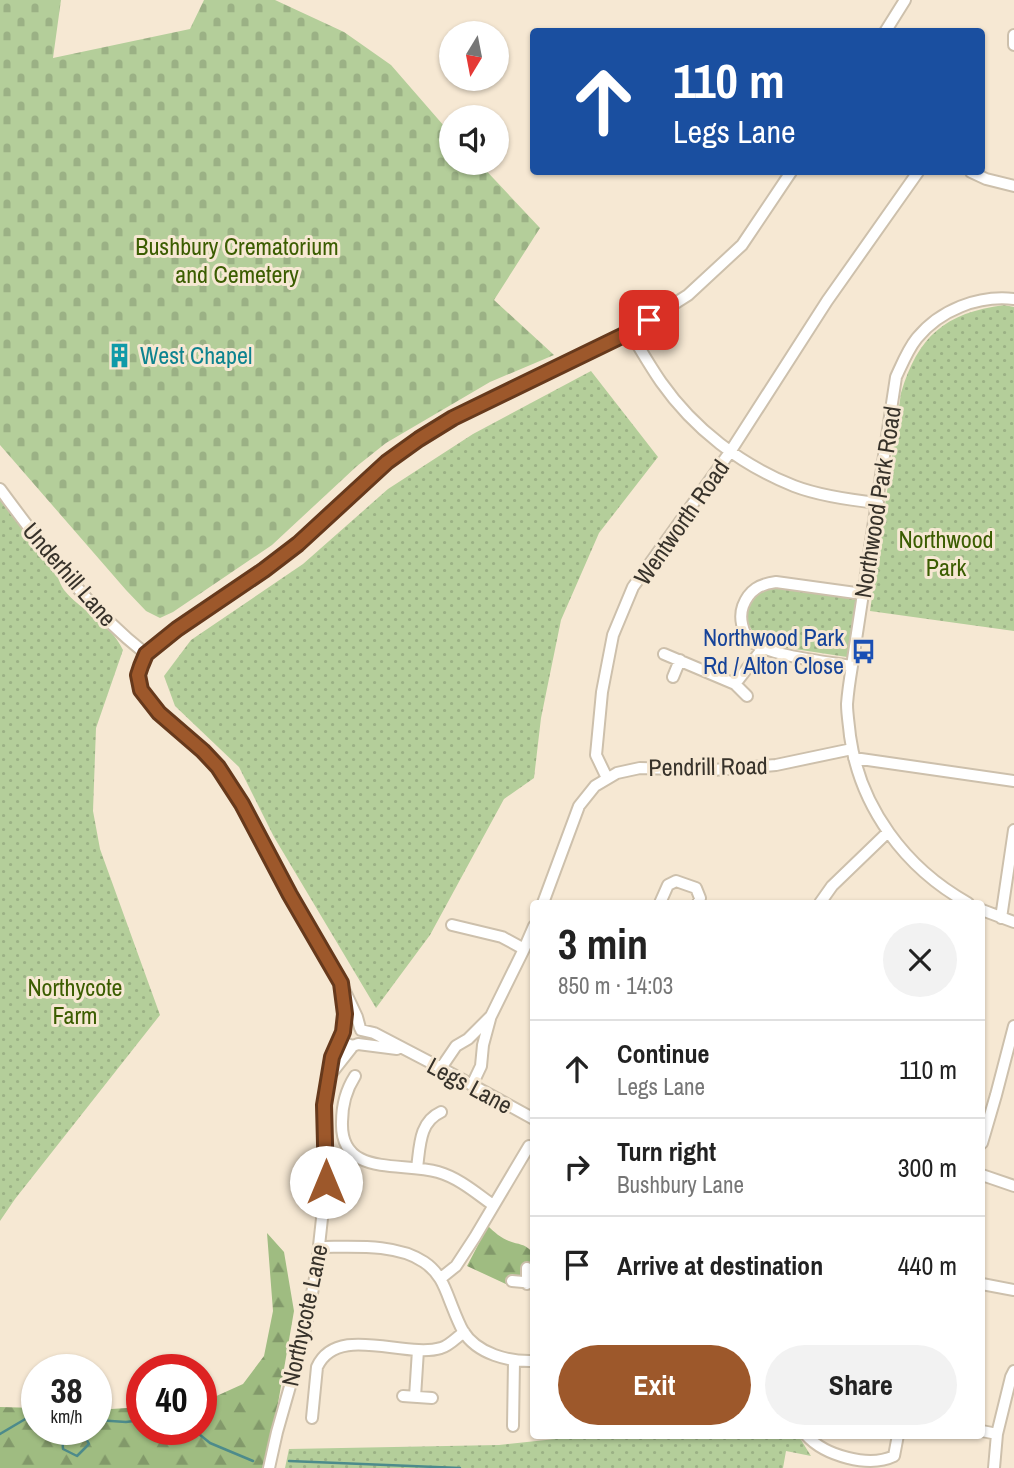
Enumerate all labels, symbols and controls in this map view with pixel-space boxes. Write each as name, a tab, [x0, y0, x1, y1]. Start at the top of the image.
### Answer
north arrow	[439, 21, 509, 91]
map controls	[439, 21, 509, 175]
text: 110 m	[673, 47, 785, 113]
icon: ahead	[558, 56, 649, 147]
button: sound	[439, 105, 509, 175]
text: Legs Lane	[673, 110, 796, 153]
park label: Bushbury Crematorium and Cemetery	[135, 230, 339, 290]
pin	[619, 290, 679, 350]
icon: arrive	[630, 301, 668, 339]
place label: West Chapel	[140, 339, 252, 371]
building icon: West Chapel	[106, 341, 134, 369]
street label: Northwood Park Road	[846, 404, 908, 600]
street label: Wentworth Road	[626, 453, 736, 591]
street label: Underhill Lane	[16, 515, 124, 633]
park label: Northwood Park	[898, 523, 994, 583]
place label: Northwood Park Rd / Alton Close	[703, 621, 844, 681]
bus stop icon: Northwood Park Rd / Alton Close	[850, 637, 878, 665]
street label: Pendrill Road	[648, 749, 768, 783]
text: 3 min	[558, 916, 648, 972]
button: close	[883, 923, 957, 997]
text: 850 m · 14:03	[558, 970, 673, 1001]
park label: Northycote Farm	[27, 971, 123, 1031]
text: Continue	[617, 1036, 709, 1071]
street label: Legs Lane	[422, 1049, 518, 1121]
icon: ahead	[558, 1050, 596, 1088]
text: 110 m	[899, 1052, 957, 1087]
text: Legs Lane	[617, 1071, 705, 1102]
text: Turn right	[617, 1134, 716, 1169]
position arrow	[289, 1145, 363, 1219]
icon: right	[558, 1148, 596, 1186]
text: 300 m	[898, 1150, 957, 1185]
text: Bushbury Lane	[617, 1169, 744, 1200]
street label: Northycote Lane	[273, 1241, 335, 1389]
icon: arrive	[558, 1246, 596, 1284]
text: Arrive at destination	[617, 1248, 823, 1283]
text: 440 m	[898, 1248, 957, 1283]
button: Exit	[558, 1345, 751, 1425]
button: Share	[765, 1345, 957, 1425]
speed limit sign: 40	[126, 1354, 217, 1445]
text: 38	[51, 1367, 82, 1414]
text: km/h	[51, 1404, 83, 1429]

